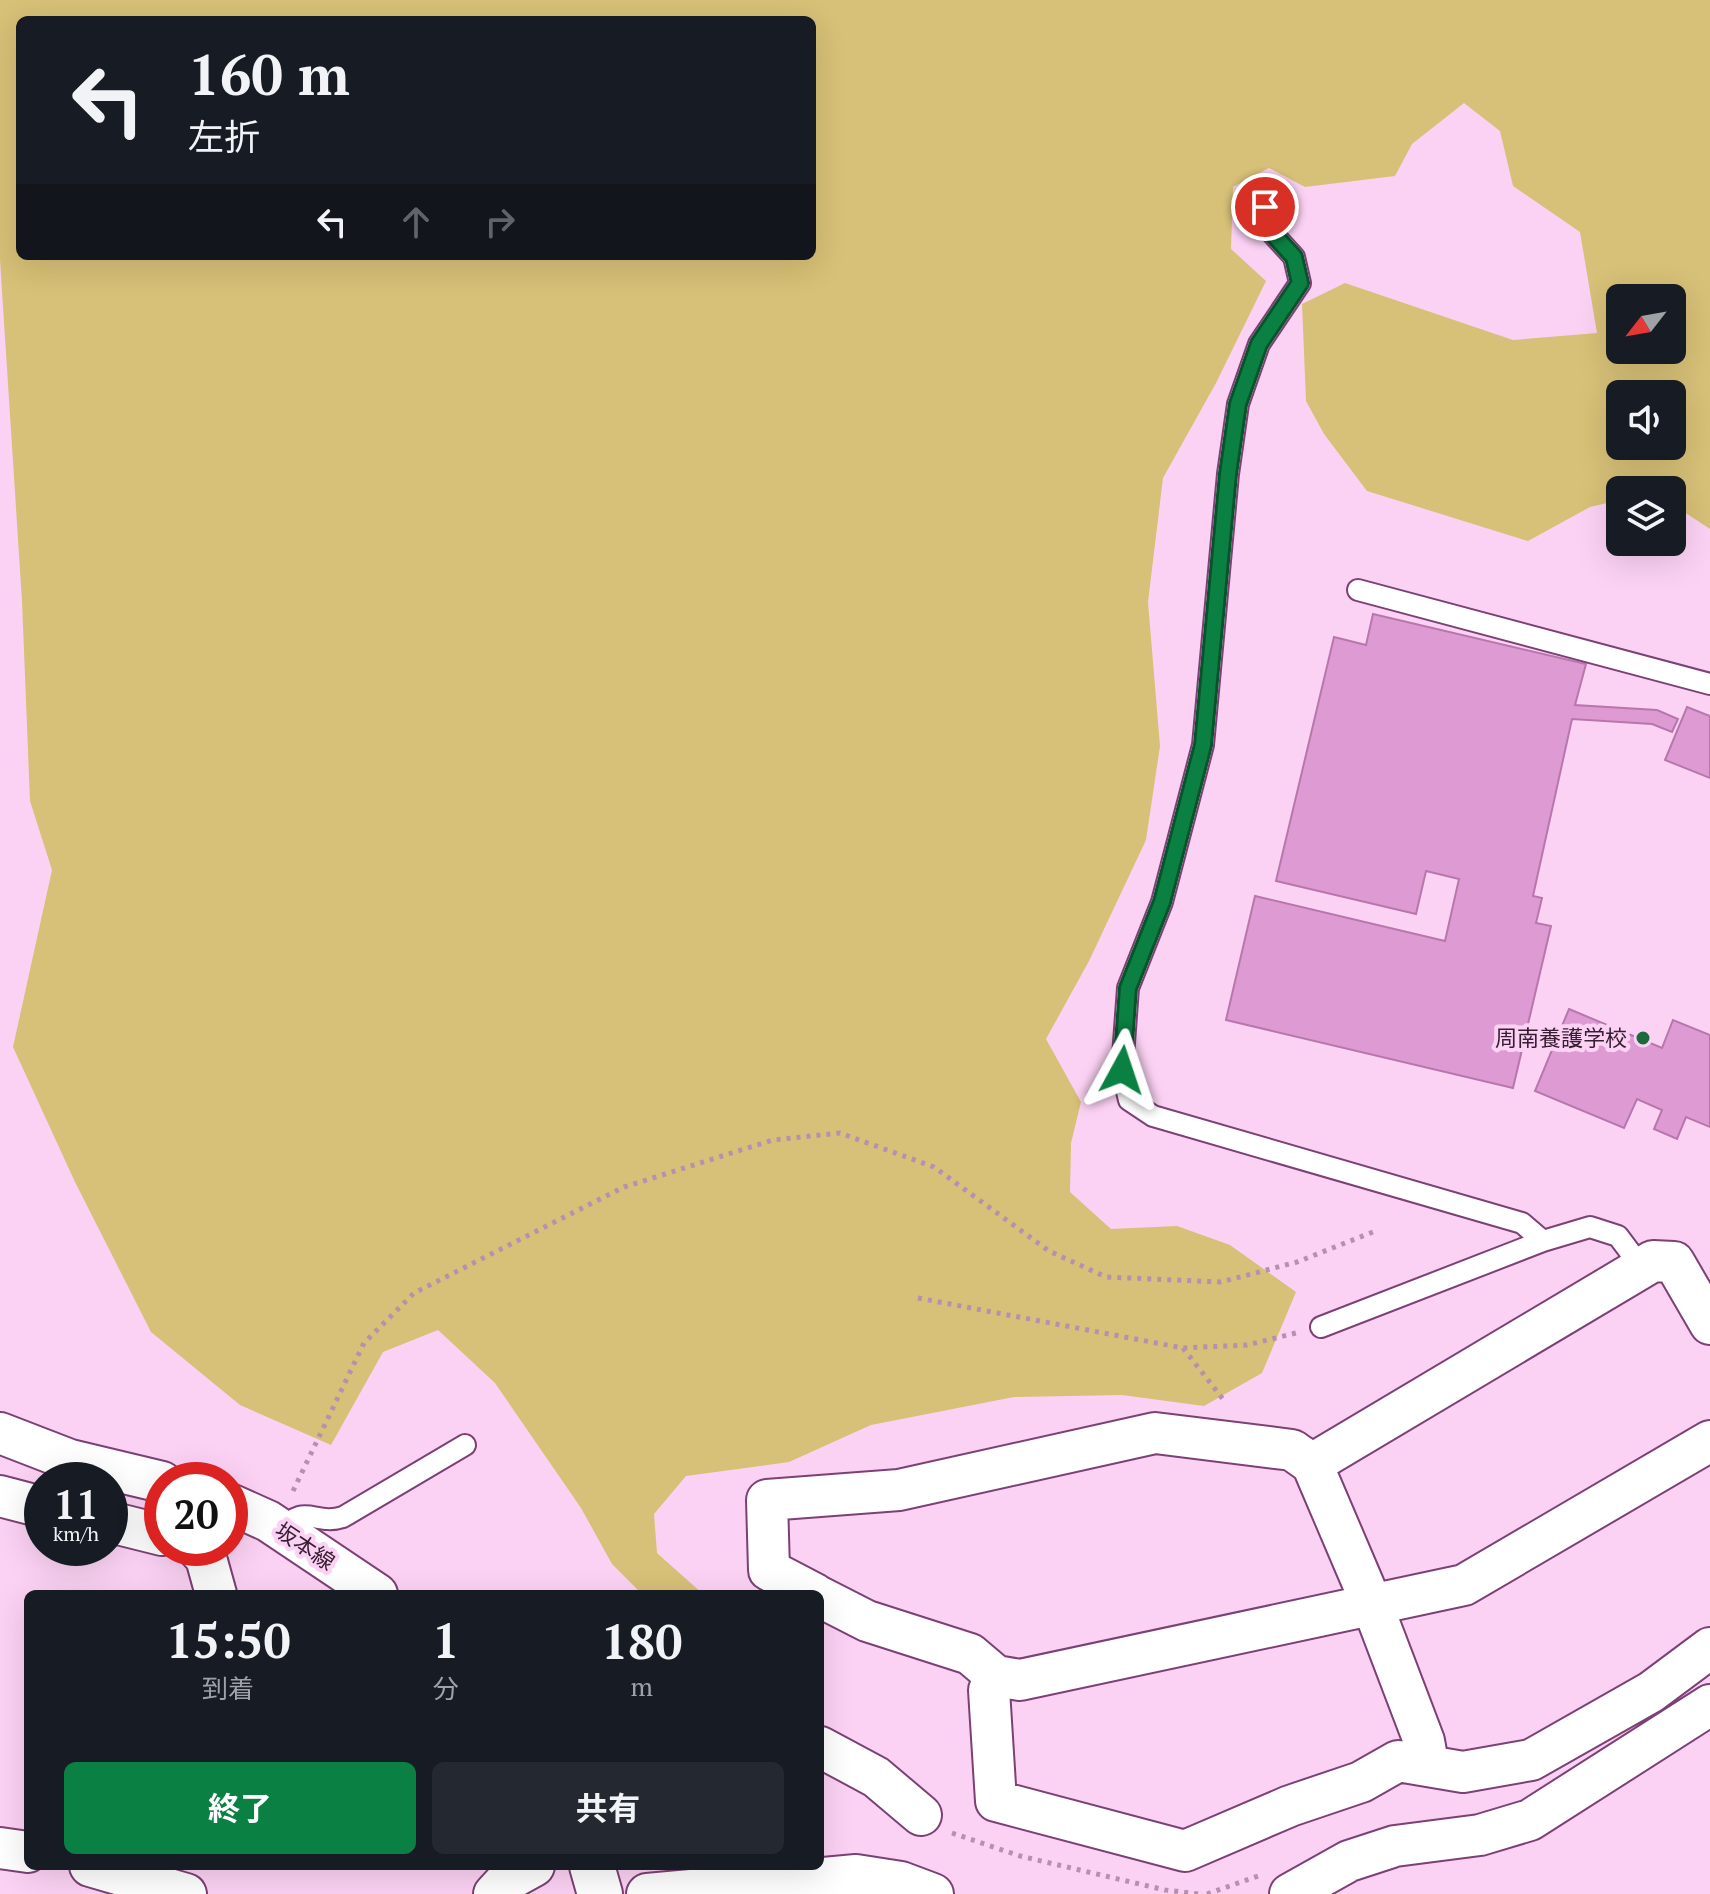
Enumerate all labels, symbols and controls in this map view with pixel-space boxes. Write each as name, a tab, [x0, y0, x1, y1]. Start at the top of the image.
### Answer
text: 160 m	[188, 37, 350, 111]
icon: left	[56, 48, 160, 152]
text: 左折	[188, 113, 260, 160]
pin	[1231, 173, 1299, 241]
icon: arrive	[1243, 185, 1287, 229]
icon: left	[310, 200, 354, 244]
icon: ahead	[394, 200, 438, 244]
icon: right	[478, 200, 522, 244]
north arrow	[1606, 284, 1686, 364]
map controls	[1606, 284, 1686, 556]
button: sound	[1606, 380, 1686, 460]
button: layers	[1606, 476, 1686, 556]
place label: 周南養護学校	[1495, 1023, 1627, 1052]
position arrow	[1080, 1028, 1164, 1112]
marker: 周南養護学校	[1634, 1029, 1652, 1047]
speed limit sign: 20	[144, 1462, 248, 1566]
text: 11	[53, 1477, 99, 1530]
street label: 坂本線	[270, 1515, 341, 1576]
text: km/h	[53, 1520, 99, 1547]
text: 15:50	[166, 1608, 291, 1672]
text: 1	[432, 1608, 459, 1672]
text: 180	[601, 1609, 682, 1673]
text: m	[630, 1669, 653, 1703]
text: 到着	[202, 1671, 254, 1705]
text: 分	[433, 1671, 459, 1705]
button: 終了	[64, 1762, 416, 1854]
button: 共有	[432, 1762, 784, 1854]

